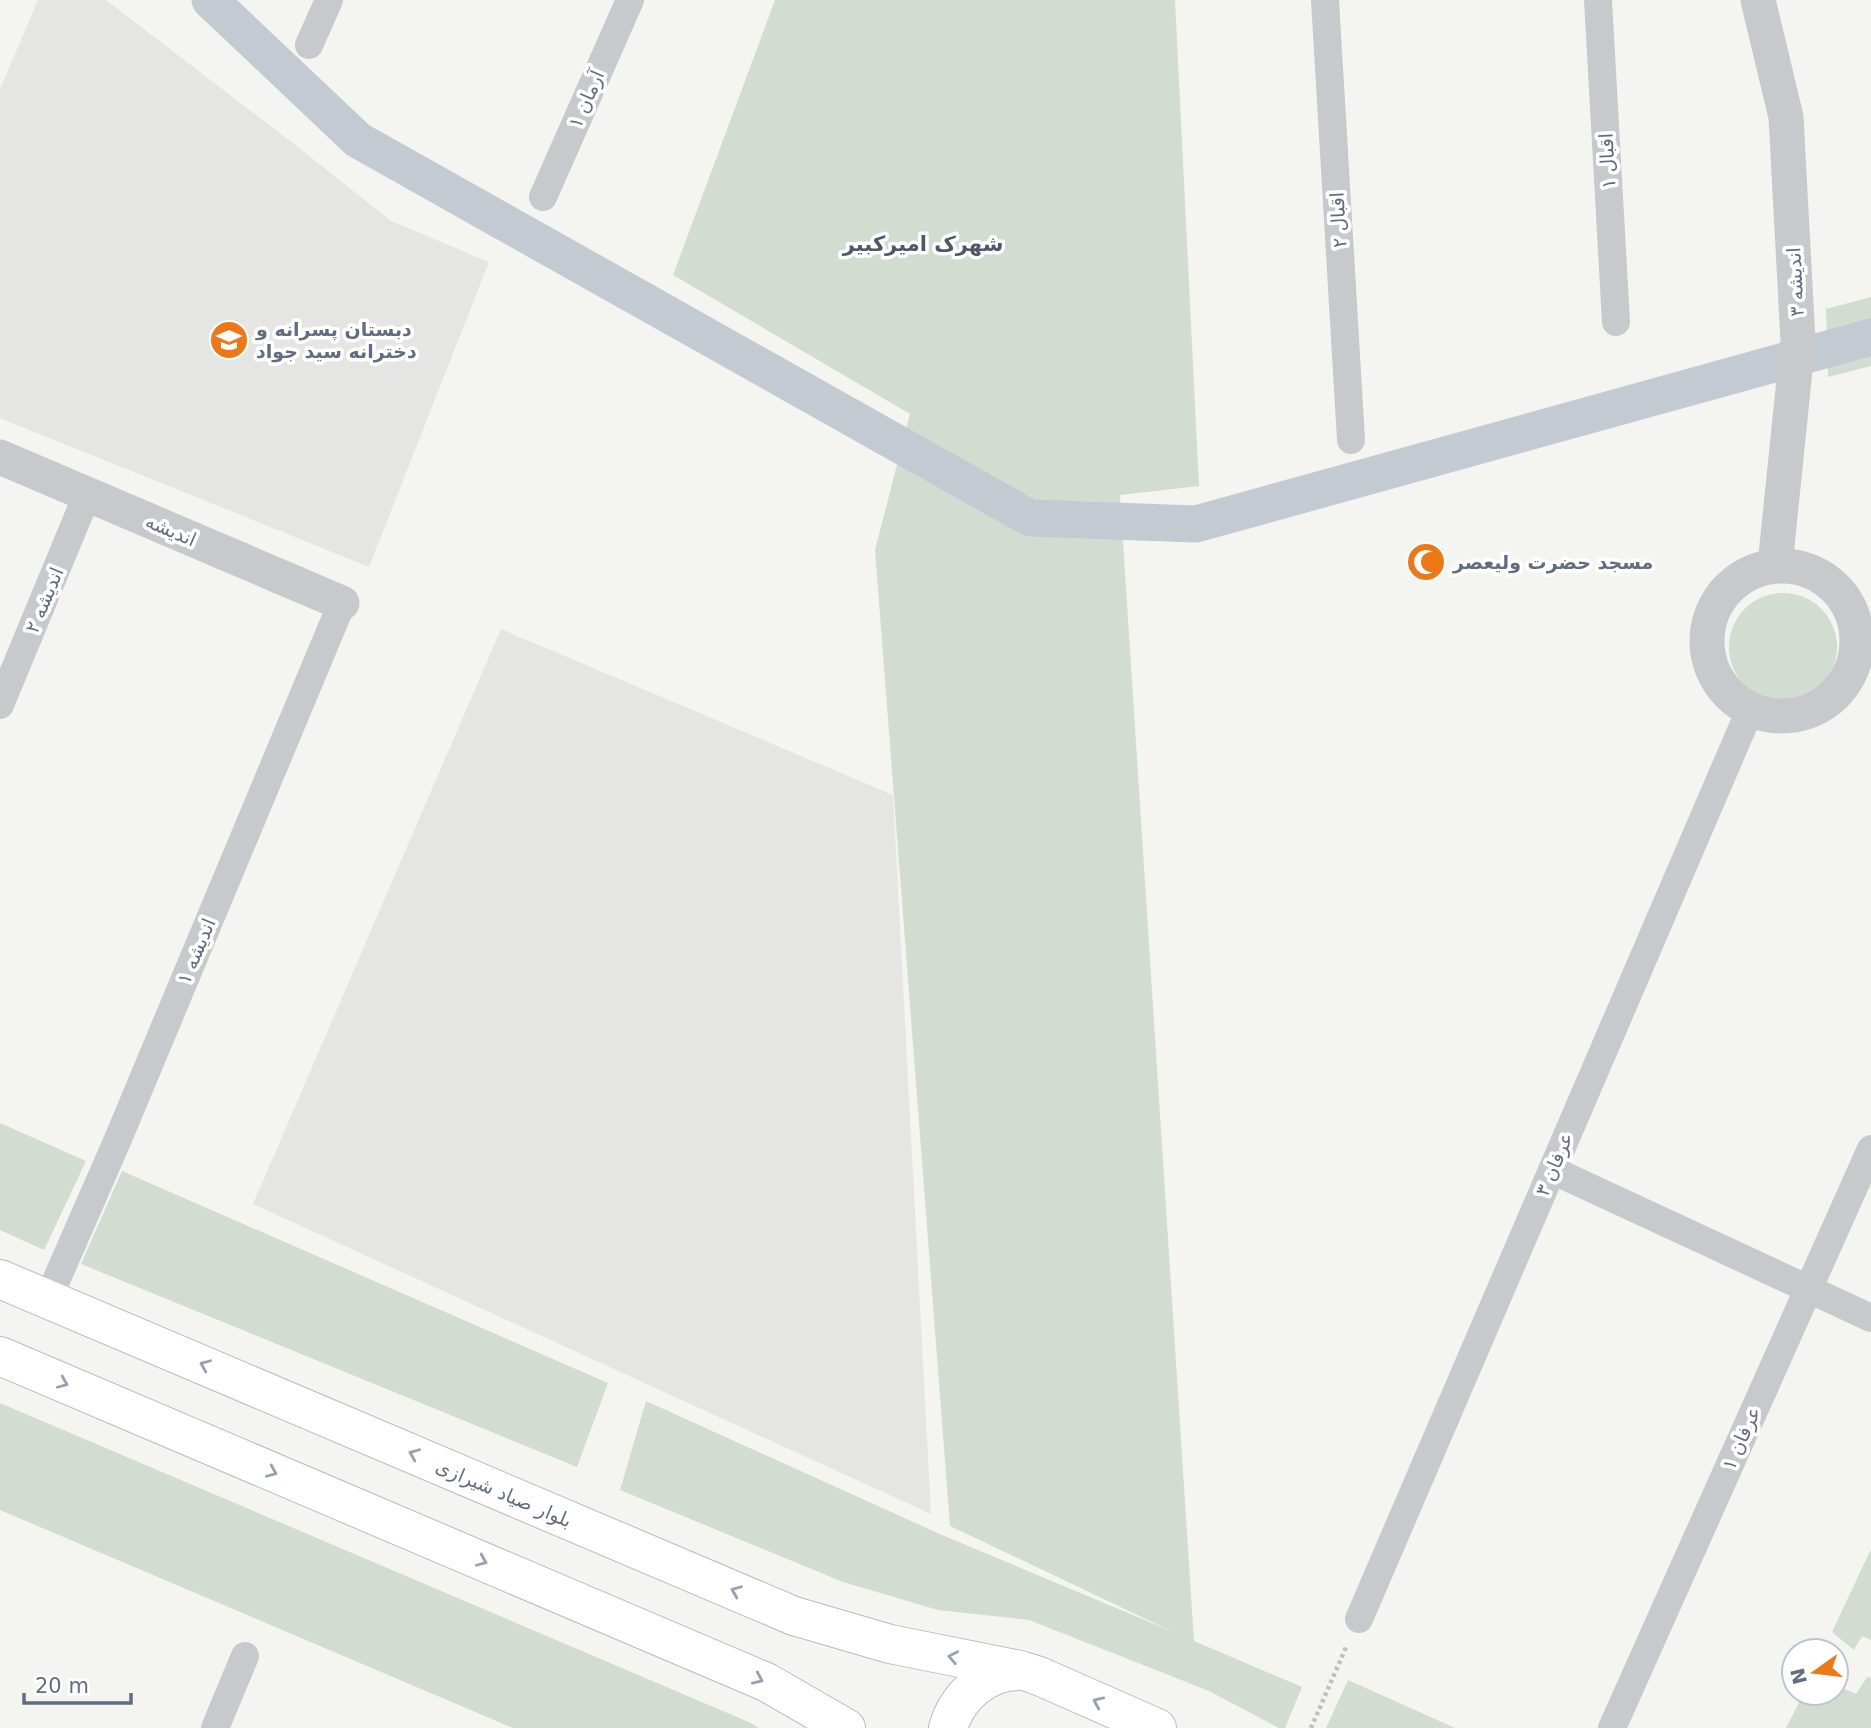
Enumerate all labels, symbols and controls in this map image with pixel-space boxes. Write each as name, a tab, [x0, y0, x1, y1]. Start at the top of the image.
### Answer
street label: آرمان ۱	[563, 66, 610, 132]
street label: اقبال ۱	[1595, 132, 1619, 190]
street label: اقبال ۲	[1326, 191, 1350, 249]
district label: شهرک امیرکبیر	[842, 232, 1003, 256]
street label: اندیشه ۳	[1782, 247, 1808, 317]
place label: دبستان پسرانه و دخترانه سید جواد	[255, 318, 417, 363]
school or university icon: دبستان پسرانه و دخترانه سید جواد	[208, 319, 250, 361]
street label: اندیشه	[142, 510, 200, 550]
mosque icon: مسجد حضرت ولیعصر	[1405, 541, 1447, 583]
place label: مسجد حضرت ولیعصر	[1452, 551, 1653, 574]
street label: اندیشه ۲	[20, 564, 68, 636]
street label: اندیشه ۱	[172, 915, 220, 987]
street label: عرفان ۳	[1531, 1129, 1578, 1199]
one-way arrow	[199, 1359, 212, 1373]
one-way arrow	[56, 1375, 68, 1389]
street label: عرفان ۱	[1717, 1403, 1766, 1473]
one-way arrow	[409, 1448, 421, 1462]
street label: بلوار صیاد شیرازی	[432, 1454, 575, 1532]
one-way arrow	[265, 1464, 277, 1478]
one-way arrow	[474, 1553, 487, 1567]
one-way arrow	[731, 1585, 743, 1599]
north arrow	[1780, 1637, 1850, 1707]
one-way arrow	[947, 1650, 959, 1665]
scale bar	[24, 1662, 131, 1706]
text: N	[1786, 1666, 1811, 1686]
one-way arrow	[751, 1671, 764, 1685]
text: 20 m	[35, 1674, 89, 1698]
one-way arrow	[1093, 1696, 1105, 1710]

